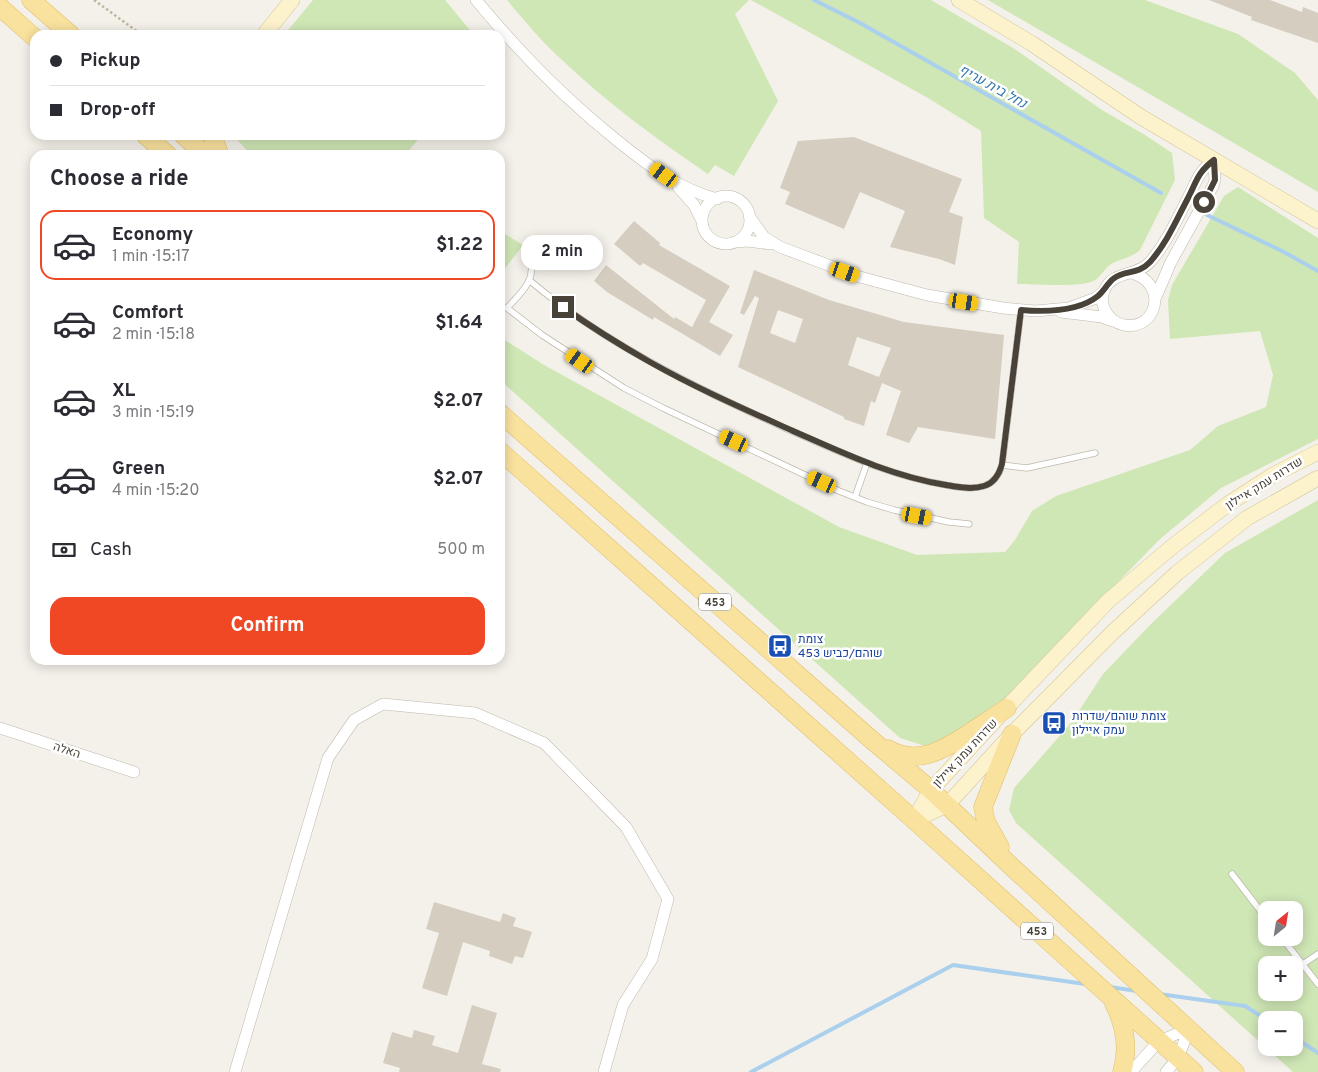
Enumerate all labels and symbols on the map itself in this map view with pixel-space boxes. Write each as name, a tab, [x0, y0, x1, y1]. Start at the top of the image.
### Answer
water label: נחל בית עריף	[955, 62, 1030, 113]
car	[647, 160, 680, 190]
route start	[1193, 191, 1215, 213]
callout: 2 min	[522, 234, 604, 270]
car	[828, 260, 861, 284]
car	[948, 292, 979, 312]
route end	[552, 296, 574, 318]
car	[563, 346, 596, 376]
car	[717, 428, 750, 454]
street label: שדרות עמק איילון	[1223, 454, 1306, 514]
car	[805, 469, 838, 495]
car	[900, 506, 933, 526]
road number: 453	[699, 594, 731, 610]
place label: צומת שוהם/כביש 453	[798, 632, 883, 662]
bus stop icon: צומת שוהם/כביש 453	[767, 633, 793, 659]
place label: צומת שוהם/שדרות עמק איילון	[1072, 709, 1167, 739]
bus stop icon: צומת שוהם/שדרות עמק איילון	[1041, 710, 1067, 736]
street label: שדרות עמק איילון	[930, 716, 1002, 791]
street label: האלה	[51, 739, 82, 763]
north arrow	[1258, 901, 1302, 946]
road number: 453	[1021, 922, 1053, 939]

